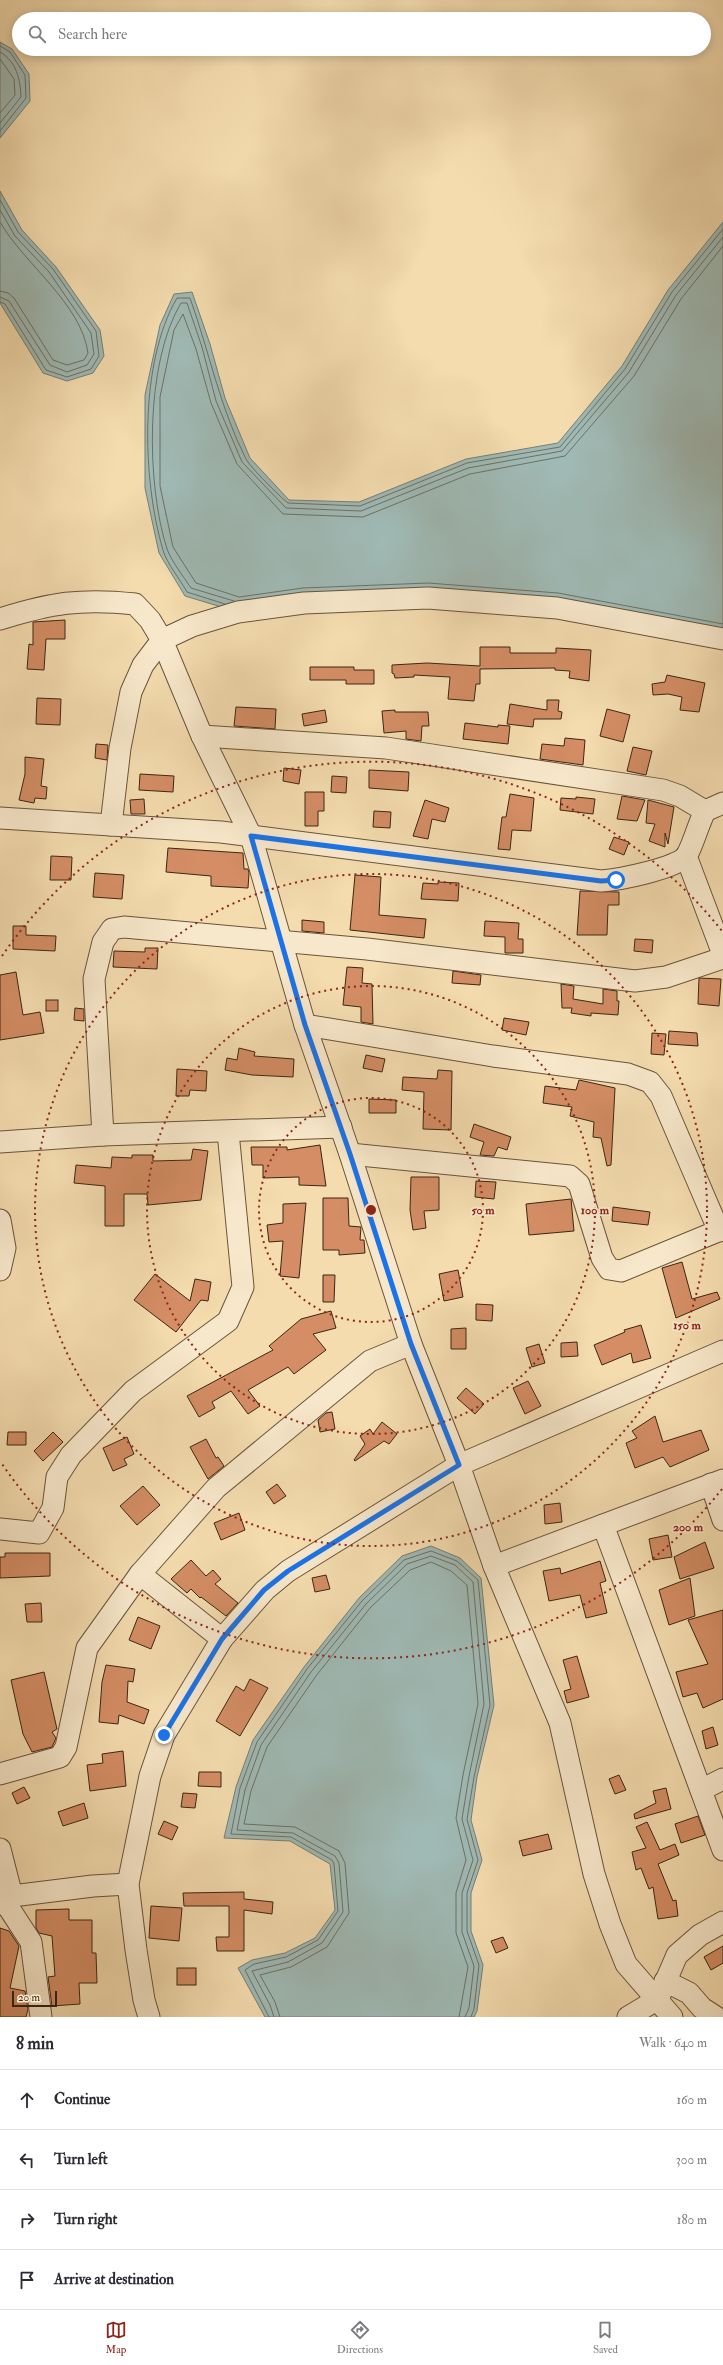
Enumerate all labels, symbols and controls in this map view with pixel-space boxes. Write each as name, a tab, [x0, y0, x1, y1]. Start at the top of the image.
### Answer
search box	[12, 12, 711, 56]
icon: search	[26, 23, 48, 45]
text: Search here	[58, 25, 127, 44]
route start	[607, 871, 625, 889]
centre of rings	[364, 1203, 378, 1217]
text: 50 m	[471, 1203, 495, 1218]
text: 100 m	[581, 1203, 610, 1218]
text: 150 m	[673, 1318, 701, 1333]
text: 200 m	[673, 1520, 704, 1535]
route end	[155, 1726, 173, 1744]
scale bar	[12, 1989, 57, 2008]
text: 20 m	[18, 1991, 40, 2004]
text: 8 min	[16, 2033, 54, 2054]
text: Walk · 640 m	[639, 2035, 707, 2051]
icon: ahead	[16, 2089, 38, 2111]
text: Continue	[54, 2090, 110, 2109]
text: 160 m	[676, 2092, 707, 2108]
icon: left	[16, 2149, 38, 2171]
text: Turn left	[54, 2150, 108, 2169]
text: 300 m	[676, 2152, 707, 2168]
icon: right	[16, 2209, 38, 2231]
text: Turn right	[54, 2210, 117, 2229]
text: 180 m	[677, 2212, 707, 2228]
icon: arrive	[16, 2269, 38, 2291]
text: Arrive at destination	[54, 2270, 174, 2289]
tab: Map	[105, 2319, 127, 2356]
tab: Directions	[337, 2319, 383, 2356]
tab: Saved	[593, 2319, 618, 2356]

